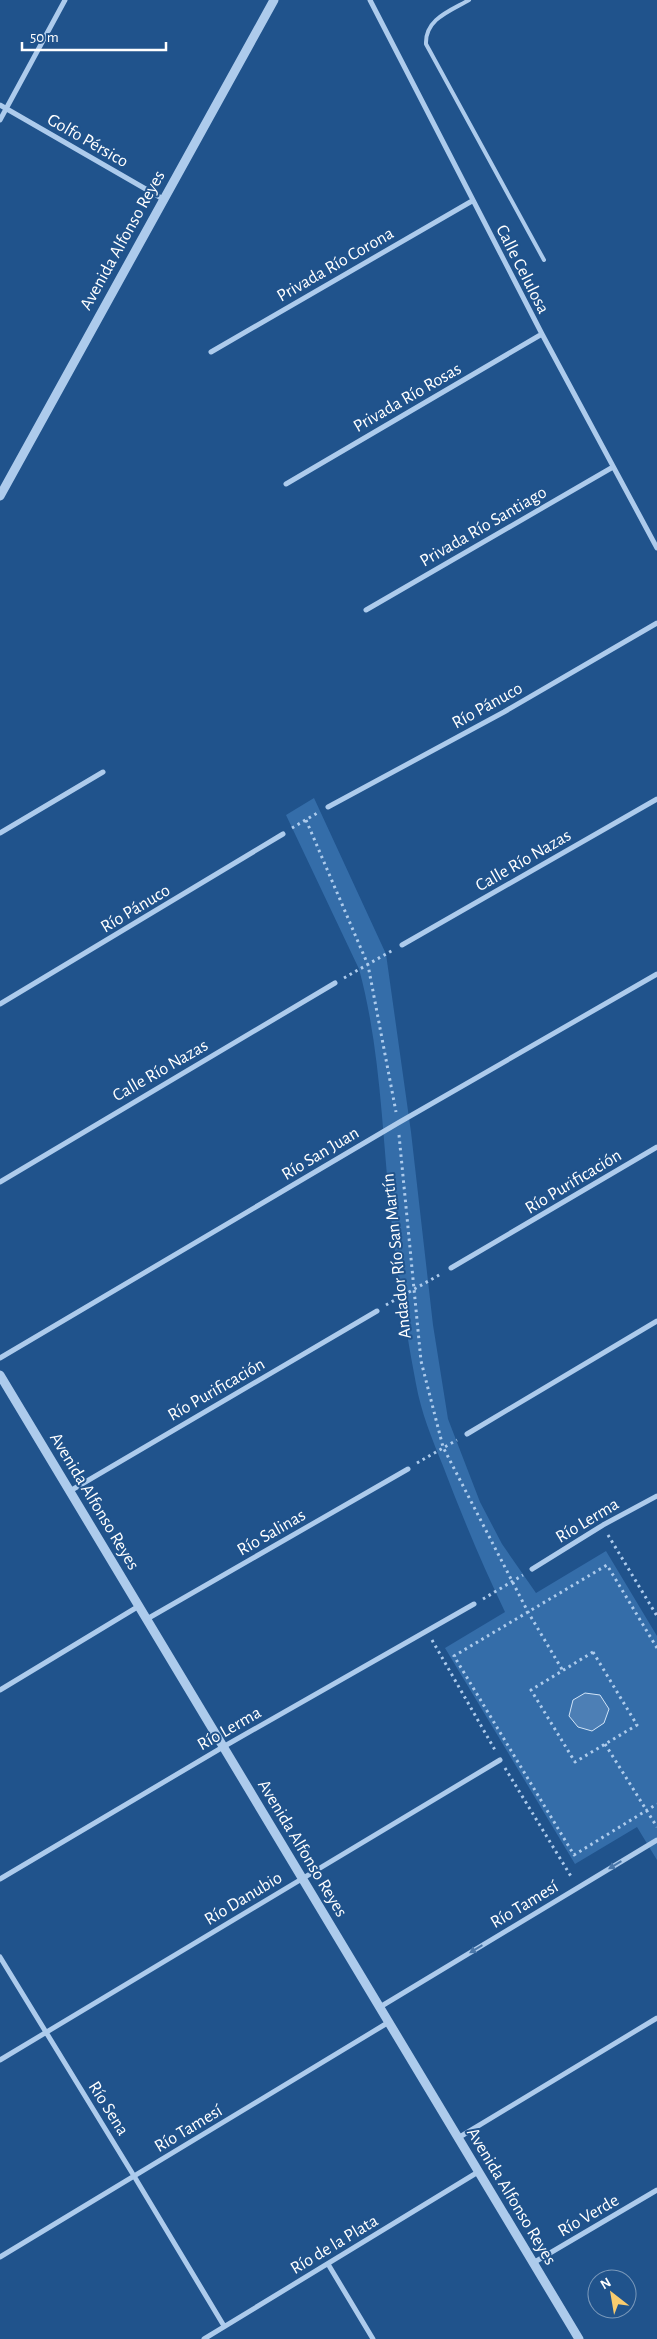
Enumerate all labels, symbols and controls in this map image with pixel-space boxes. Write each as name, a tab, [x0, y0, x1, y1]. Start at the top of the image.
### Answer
scale bar	[22, 20, 166, 52]
text: 50 m	[30, 30, 59, 45]
street label: Golfo Pérsico	[44, 111, 131, 171]
street label: Avenida Alfonso Reyes	[77, 168, 169, 313]
street label: Calle Celulosa	[492, 222, 552, 317]
street label: Privada Río Corona	[274, 224, 397, 306]
street label: Privada Río Rosas	[350, 360, 465, 436]
street label: Privada Río Santiago	[417, 483, 550, 570]
street label: Río Pánuco	[449, 679, 526, 733]
street label: Calle Río Nazas	[473, 826, 574, 895]
street label: Río Pánuco	[98, 881, 173, 937]
street label: Calle Río Nazas	[110, 1036, 211, 1105]
street label: Río San Juan	[279, 1124, 362, 1184]
street label: Río Purificación	[522, 1146, 625, 1218]
street label: Andador Río San Martín	[379, 1172, 415, 1339]
street label: Río Purificación	[165, 1355, 268, 1425]
street label: Avenida Alfonso Reyes	[46, 1430, 142, 1573]
street label: Río Lerma	[553, 1495, 622, 1547]
street label: Río Salinas	[234, 1506, 309, 1560]
street label: Río Lerma	[195, 1704, 264, 1754]
street label: Avenida Alfonso Reyes	[254, 1777, 350, 1920]
one-way arrow	[609, 1861, 622, 1870]
street label: Río Danubio	[202, 1869, 285, 1929]
street label: Río Tamesí	[487, 1877, 562, 1932]
one-way arrow	[469, 1945, 482, 1954]
street label: Río Sena	[85, 2078, 132, 2139]
street label: Río Tamesí	[151, 2101, 226, 2156]
street label: Avenida Alfonso Reyes	[463, 2125, 559, 2268]
street label: Río Verde	[555, 2191, 622, 2240]
street label: Río de la Plata	[288, 2212, 381, 2278]
north arrow	[587, 2269, 637, 2319]
text: N	[598, 2275, 614, 2292]

